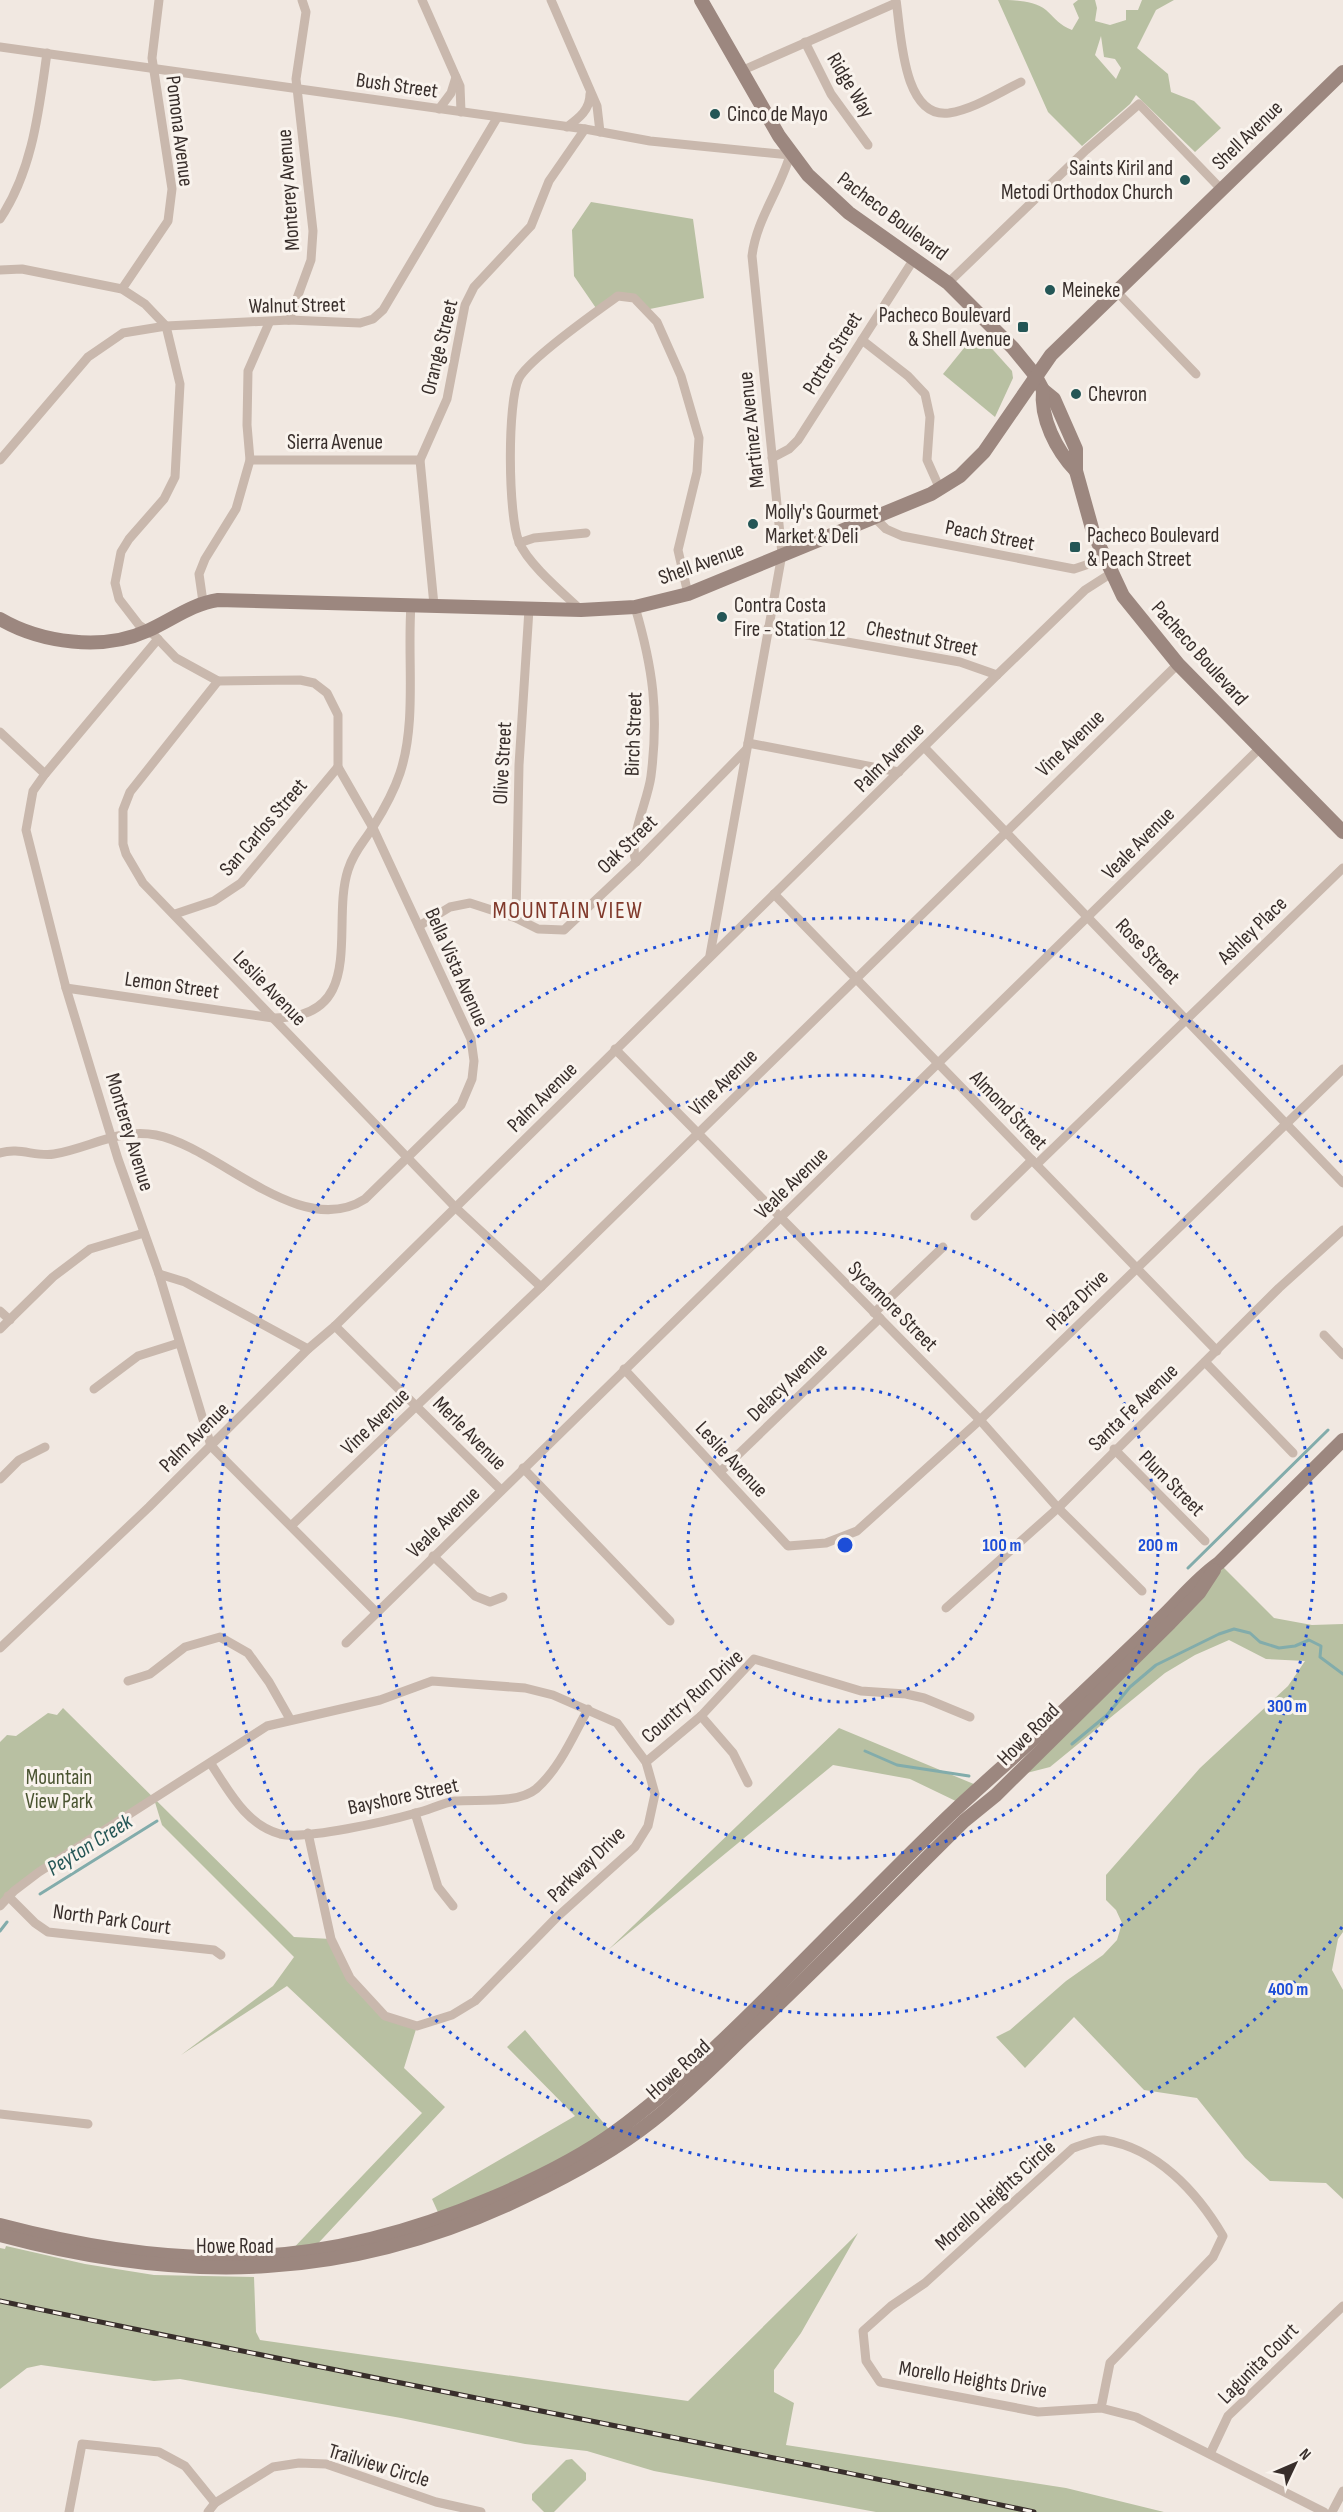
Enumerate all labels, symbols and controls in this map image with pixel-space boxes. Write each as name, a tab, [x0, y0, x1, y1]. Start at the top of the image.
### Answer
street label: Ridge Way	[821, 48, 880, 122]
street label: Bush Street	[354, 67, 439, 104]
street label: Pomona Avenue	[160, 74, 199, 188]
street label: Shell Avenue	[1207, 95, 1288, 175]
place label: Cinco de Mayo	[727, 102, 828, 127]
marker: Cinco de Mayo	[708, 107, 722, 121]
street label: Monterey Avenue	[272, 128, 305, 252]
place label: Saints Kiril and Metodi Orthodox Church	[1001, 156, 1173, 205]
street label: Pacheco Boulevard	[832, 167, 953, 266]
marker: Saints Kiril and Metodi Orthodox Church	[1178, 173, 1192, 187]
place label: Meineke	[1062, 278, 1120, 303]
marker: Meineke	[1043, 283, 1057, 297]
street label: Walnut Street	[248, 292, 346, 319]
street label: Orange Street	[416, 297, 463, 397]
place label: Pacheco Boulevard & Shell Avenue	[879, 303, 1011, 352]
street label: Potter Street	[797, 307, 867, 399]
marker: Pacheco Boulevard & Shell Avenue	[1016, 320, 1030, 334]
street label: Martinez Avenue	[733, 371, 770, 489]
place label: Chevron	[1088, 382, 1147, 407]
marker: Chevron	[1069, 387, 1083, 401]
street label: Sierra Avenue	[287, 430, 383, 455]
place label: Molly's Gourmet Market & Deli	[765, 500, 879, 549]
street label: Peach Street	[943, 515, 1037, 556]
marker: Molly's Gourmet Market & Deli	[746, 517, 760, 531]
place label: Pacheco Boulevard & Peach Street	[1087, 523, 1219, 572]
street label: Shell Avenue	[655, 537, 747, 590]
marker: Pacheco Boulevard & Peach Street	[1068, 540, 1082, 554]
place label: Contra Costa Fire - Station 12	[734, 593, 846, 642]
street label: Pacheco Boulevard	[1146, 596, 1253, 711]
marker: Contra Costa Fire - Station 12	[715, 610, 729, 624]
street label: Chestnut Street	[864, 615, 980, 662]
street label: Birch Street	[620, 692, 647, 776]
street label: Vine Avenue	[1031, 705, 1110, 782]
street label: Palm Avenue	[849, 717, 930, 798]
street label: Olive Street	[488, 721, 517, 805]
street label: San Carlos Street	[214, 773, 313, 881]
street label: Veale Avenue	[1097, 802, 1180, 885]
street label: Oak Street	[592, 810, 663, 879]
street label: Ashley Place	[1212, 891, 1292, 970]
district label: MOUNTAIN VIEW	[493, 896, 643, 925]
street label: Bella Vista Avenue	[419, 904, 494, 1030]
street label: Rose Street	[1110, 913, 1185, 989]
street label: Leslie Avenue	[228, 946, 312, 1031]
street label: Lemon Street	[123, 967, 221, 1004]
street label: Vine Avenue	[684, 1044, 763, 1121]
street label: Palm Avenue	[502, 1057, 583, 1138]
street label: Almond Street	[964, 1065, 1053, 1155]
street label: Monterey Avenue	[100, 1070, 159, 1194]
street label: Veale Avenue	[749, 1142, 833, 1224]
street label: Sycamore Street	[842, 1256, 943, 1357]
street label: Plaza Drive	[1041, 1265, 1114, 1336]
street label: Delacy Avenue	[742, 1338, 833, 1427]
street label: Santa Fe Avenue	[1083, 1359, 1183, 1456]
street label: Vine Avenue	[336, 1383, 415, 1460]
street label: Merle Avenue	[428, 1391, 512, 1475]
street label: Palm Avenue	[154, 1397, 235, 1478]
street label: Leslie Avenue	[690, 1416, 773, 1503]
street label: Plum Street	[1134, 1445, 1210, 1521]
street label: Veale Avenue	[401, 1481, 485, 1563]
centre of rings	[835, 1535, 855, 1555]
text: 100 m	[983, 1535, 1022, 1556]
text: 200 m	[1138, 1535, 1178, 1556]
street label: Country Run Drive	[636, 1644, 748, 1749]
text: 300 m	[1267, 1696, 1307, 1717]
street label: Howe Road	[992, 1698, 1065, 1771]
park label: Mountain View Park	[25, 1765, 93, 1814]
street label: Bayshore Street	[345, 1773, 461, 1820]
water label: Peyton Creek	[42, 1808, 138, 1882]
street label: Parkway Drive	[542, 1821, 630, 1908]
street label: North Park Court	[51, 1899, 172, 1940]
text: 400 m	[1268, 1979, 1308, 2000]
street label: Howe Road	[641, 2034, 716, 2105]
street label: Morello Heights Circle	[930, 2135, 1061, 2256]
street label: Howe Road	[196, 2234, 274, 2259]
street label: Lagunita Court	[1213, 2318, 1304, 2409]
street label: Morello Heights Drive	[897, 2355, 1049, 2404]
north arrow	[1265, 2434, 1325, 2494]
street label: Trailview Circle	[325, 2438, 433, 2493]
text: N	[1295, 2445, 1315, 2464]

